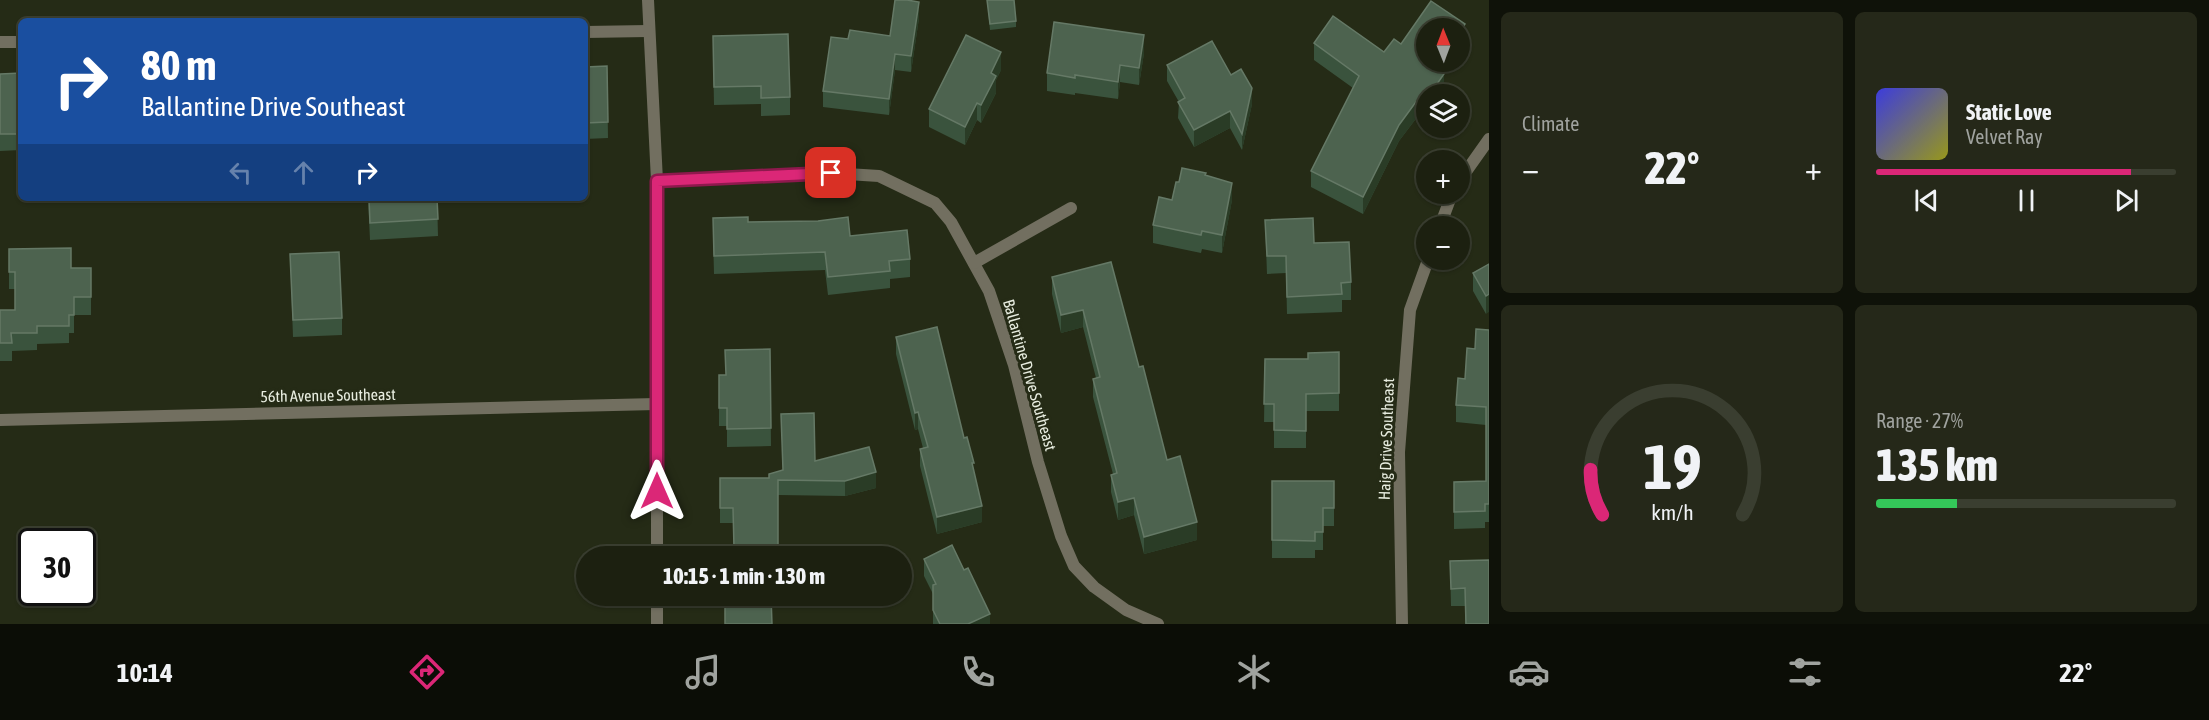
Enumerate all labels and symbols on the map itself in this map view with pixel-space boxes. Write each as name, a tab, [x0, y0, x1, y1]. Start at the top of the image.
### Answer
north arrow	[1416, 18, 1470, 72]
pin	[805, 147, 856, 198]
street label: Ballantine Drive Southeast	[1000, 297, 1060, 453]
street label: Haig Drive Southeast	[1375, 377, 1398, 500]
street label: 56th Avenue Southeast	[260, 385, 396, 405]
position arrow	[625, 459, 689, 523]
speed limit sign: 30	[18, 528, 96, 606]

